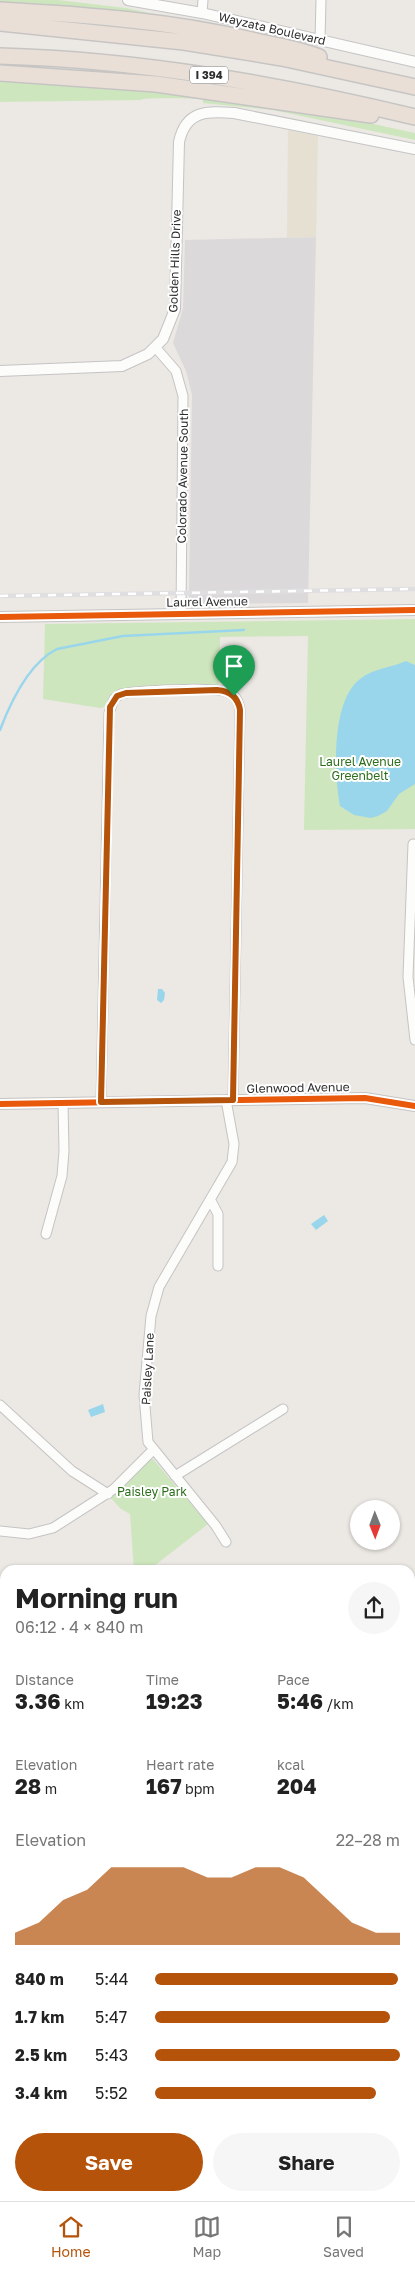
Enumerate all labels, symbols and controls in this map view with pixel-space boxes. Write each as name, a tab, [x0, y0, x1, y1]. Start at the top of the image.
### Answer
street label: Wayzata Boulevard	[217, 9, 327, 48]
road number: I 394	[190, 66, 228, 84]
street label: Golden Hills Drive	[165, 209, 184, 313]
street label: Colorado Avenue South	[174, 408, 191, 544]
street label: Laurel Avenue	[166, 593, 248, 610]
pin	[213, 645, 255, 696]
icon: arrive	[220, 652, 248, 680]
park label: Laurel Avenue Greenbelt	[319, 754, 401, 783]
street label: Glenwood Avenue	[246, 1079, 350, 1096]
street label: Paisley Lane	[138, 1332, 157, 1405]
park label: Paisley Park	[117, 1484, 187, 1499]
north arrow	[350, 1500, 400, 1550]
map controls	[350, 1500, 400, 1550]
text: Morning run	[15, 1581, 178, 1614]
button: share	[348, 1582, 400, 1634]
text: 06:12 · 4 × 840 m	[15, 1617, 143, 1637]
text: Distance	[15, 1671, 74, 1688]
text: Time	[146, 1671, 179, 1688]
text: Pace	[277, 1671, 310, 1688]
text: 3.36	[15, 1688, 61, 1714]
text: 19:23	[146, 1688, 203, 1714]
text: 5:46	[277, 1688, 323, 1714]
text: km	[61, 1695, 85, 1712]
text: /km	[323, 1695, 354, 1712]
text: Elevation	[15, 1756, 77, 1773]
text: Heart rate	[146, 1756, 214, 1773]
text: kcal	[277, 1756, 305, 1773]
text: 28	[15, 1773, 41, 1799]
text: 167	[146, 1773, 182, 1799]
text: 204	[277, 1773, 317, 1799]
text: m	[41, 1780, 57, 1797]
text: bpm	[182, 1780, 215, 1797]
text: Elevation	[15, 1830, 86, 1850]
text: 22–28 m	[336, 1830, 400, 1850]
text: 840 m	[15, 1969, 64, 1989]
text: 5:44	[95, 1969, 129, 1989]
text: 1.7 km	[15, 2007, 64, 2027]
text: 5:47	[95, 2007, 127, 2027]
text: 2.5 km	[15, 2045, 67, 2065]
text: 5:43	[95, 2045, 128, 2065]
text: 3.4 km	[15, 2083, 67, 2103]
text: 5:52	[95, 2083, 128, 2103]
button: Save	[15, 2133, 203, 2191]
button: Share	[213, 2133, 400, 2191]
tab: Home	[51, 2213, 91, 2260]
tab: Map	[193, 2213, 221, 2260]
tab: Saved	[323, 2213, 364, 2260]

